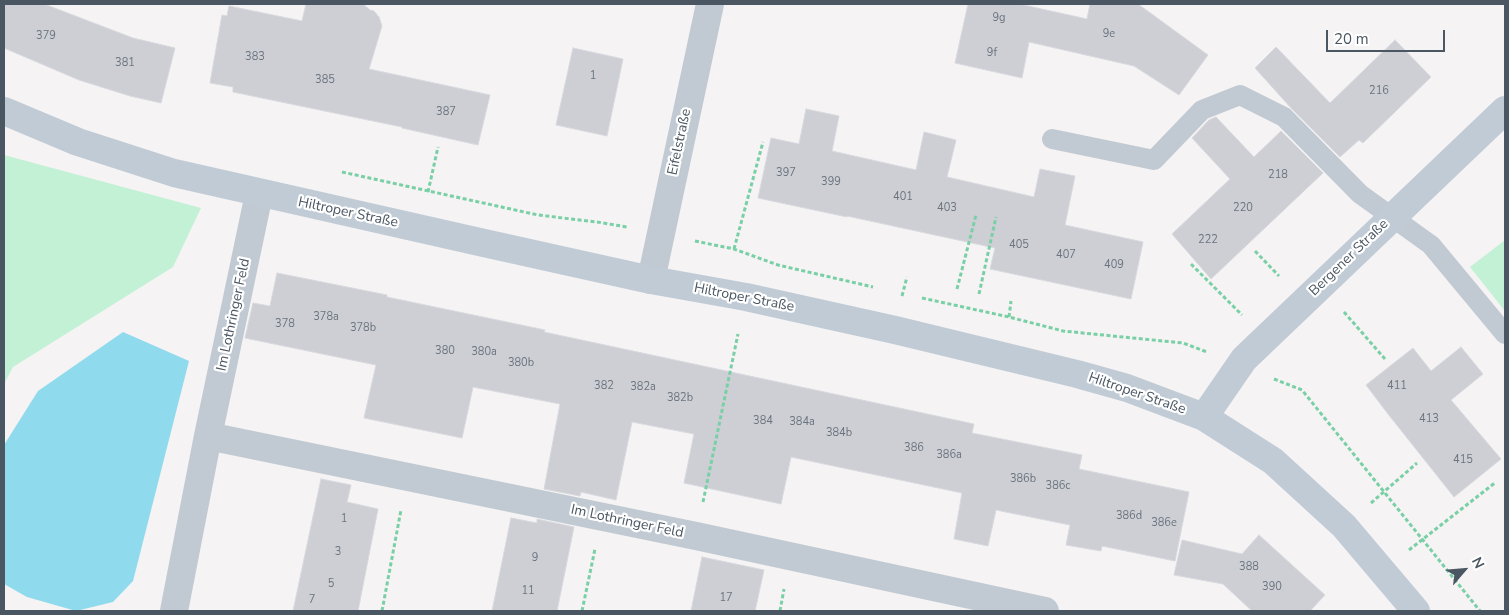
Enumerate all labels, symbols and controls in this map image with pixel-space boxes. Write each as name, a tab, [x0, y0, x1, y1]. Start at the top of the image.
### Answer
house number: 9g	[992, 11, 1006, 25]
scale bar	[1329, 20, 1448, 52]
house number: 9e	[1103, 27, 1115, 41]
house number: 379	[36, 29, 56, 43]
text: 20 m	[1334, 29, 1369, 49]
house number: 9f	[987, 46, 997, 60]
house number: 383	[245, 50, 265, 64]
house number: 381	[115, 56, 135, 70]
house number: 1	[590, 69, 596, 83]
house number: 385	[315, 73, 335, 87]
house number: 216	[1369, 84, 1389, 98]
house number: 387	[436, 105, 456, 119]
street label: Eifelstraße	[665, 107, 695, 177]
house number: 397	[776, 166, 796, 180]
house number: 218	[1268, 168, 1288, 182]
house number: 399	[821, 175, 841, 189]
house number: 401	[893, 190, 913, 204]
street label: Hiltroper Straße	[297, 194, 399, 232]
house number: 403	[937, 201, 957, 215]
house number: 220	[1233, 201, 1253, 215]
street label: Bergener Straße	[1306, 216, 1392, 300]
house number: 222	[1198, 233, 1218, 247]
house number: 405	[1009, 238, 1029, 252]
house number: 407	[1056, 248, 1076, 262]
street label: Im Lothringer Feld	[214, 257, 254, 373]
house number: 409	[1104, 258, 1124, 272]
street label: Hiltroper Straße	[693, 280, 795, 316]
house number: 378a	[313, 310, 339, 324]
house number: 378	[275, 317, 295, 331]
house number: 378b	[350, 321, 376, 335]
house number: 380	[435, 344, 455, 358]
house number: 380a	[471, 345, 497, 359]
house number: 380b	[508, 356, 534, 370]
street label: Hiltroper Straße	[1086, 370, 1188, 418]
house number: 382	[594, 379, 614, 393]
house number: 411	[1387, 379, 1407, 393]
house number: 382a	[630, 380, 656, 394]
house number: 382b	[667, 391, 693, 405]
house number: 413	[1419, 412, 1439, 426]
house number: 384	[753, 414, 773, 428]
house number: 384a	[789, 415, 815, 429]
house number: 384b	[826, 426, 852, 440]
house number: 386	[904, 441, 924, 455]
house number: 386a	[936, 448, 962, 462]
house number: 415	[1453, 453, 1473, 467]
house number: 386b	[1010, 472, 1036, 486]
house number: 386c	[1046, 479, 1070, 493]
street label: Im Lothringer Feld	[569, 502, 685, 542]
house number: 386d	[1116, 509, 1142, 523]
house number: 1	[341, 512, 347, 526]
house number: 386e	[1151, 516, 1177, 530]
house number: 3	[335, 545, 341, 559]
north arrow	[1439, 545, 1489, 595]
house number: 9	[532, 551, 538, 565]
text: N	[1467, 554, 1489, 572]
house number: 388	[1239, 560, 1259, 574]
house number: 5	[328, 577, 334, 591]
house number: 390	[1262, 580, 1282, 594]
house number: 11	[521, 584, 535, 598]
house number: 17	[719, 591, 733, 605]
house number: 7	[309, 593, 315, 607]

